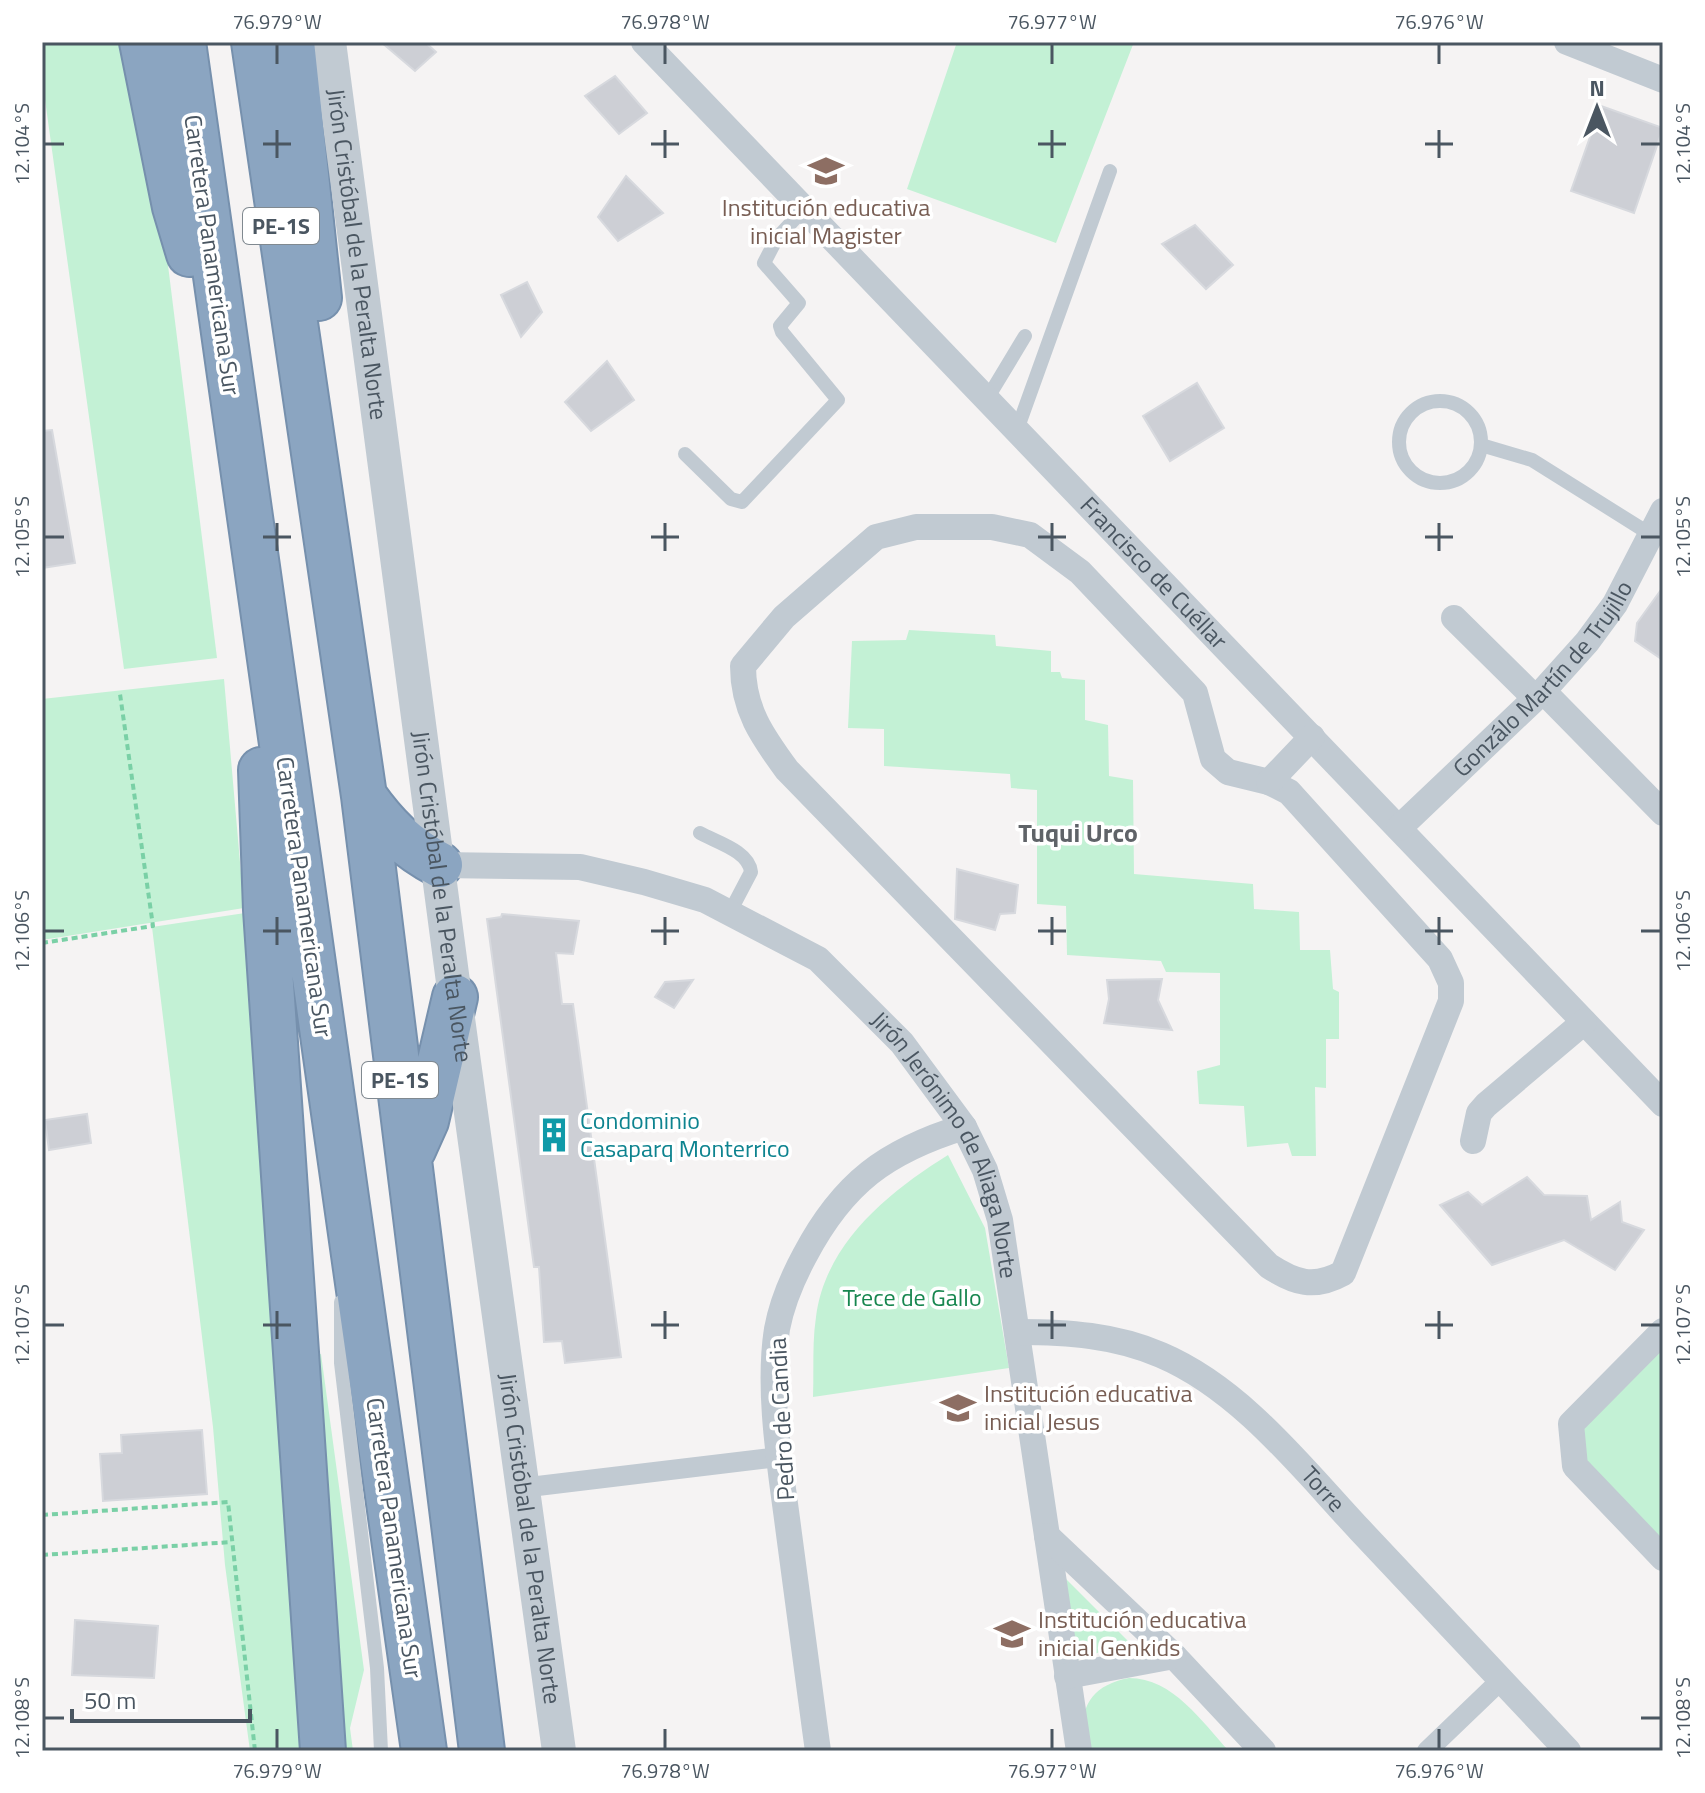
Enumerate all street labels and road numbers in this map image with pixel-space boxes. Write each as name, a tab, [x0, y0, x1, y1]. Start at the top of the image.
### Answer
street label: Jirón Cristóbal de la Peralta Norte	[318, 86, 398, 422]
street label: Carretera Panamericana Sur	[175, 112, 251, 398]
road number: PE-1S	[243, 208, 319, 244]
street label: Francisco de Cuéllar	[1072, 488, 1236, 657]
street label: Gonzálo Martín de Trujillo	[1444, 574, 1641, 785]
street label: Jirón Cristóbal de la Peralta Norte	[403, 729, 483, 1064]
street label: Carretera Panamericana Sur	[267, 754, 343, 1040]
street label: Jirón Jerónimo de Aliaga Norte	[863, 1002, 1027, 1281]
road number: PE-1S	[362, 1062, 438, 1098]
street label: Pedro de Candia	[759, 1337, 803, 1501]
street label: Jirón Cristóbal de la Peralta Norte	[490, 1371, 571, 1706]
street label: Carretera Panamericana Sur	[357, 1395, 433, 1681]
street label: Torre	[1293, 1457, 1354, 1520]

